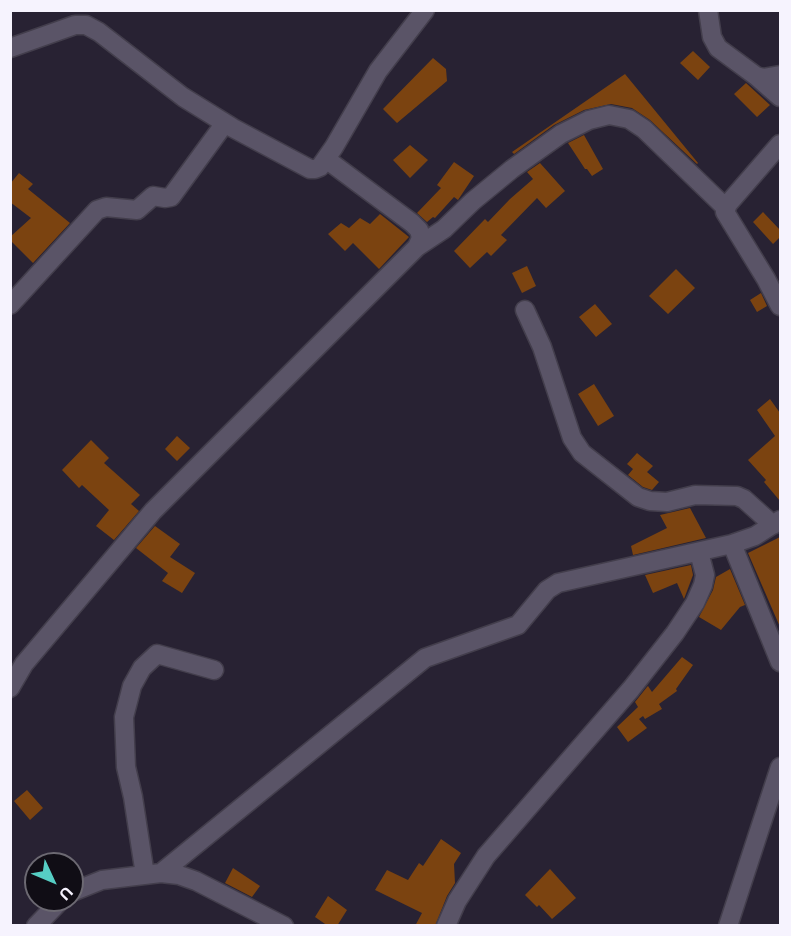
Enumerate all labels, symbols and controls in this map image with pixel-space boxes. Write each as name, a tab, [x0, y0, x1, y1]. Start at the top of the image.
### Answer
north arrow	[24, 852, 84, 912]
text: U	[56, 883, 76, 904]

